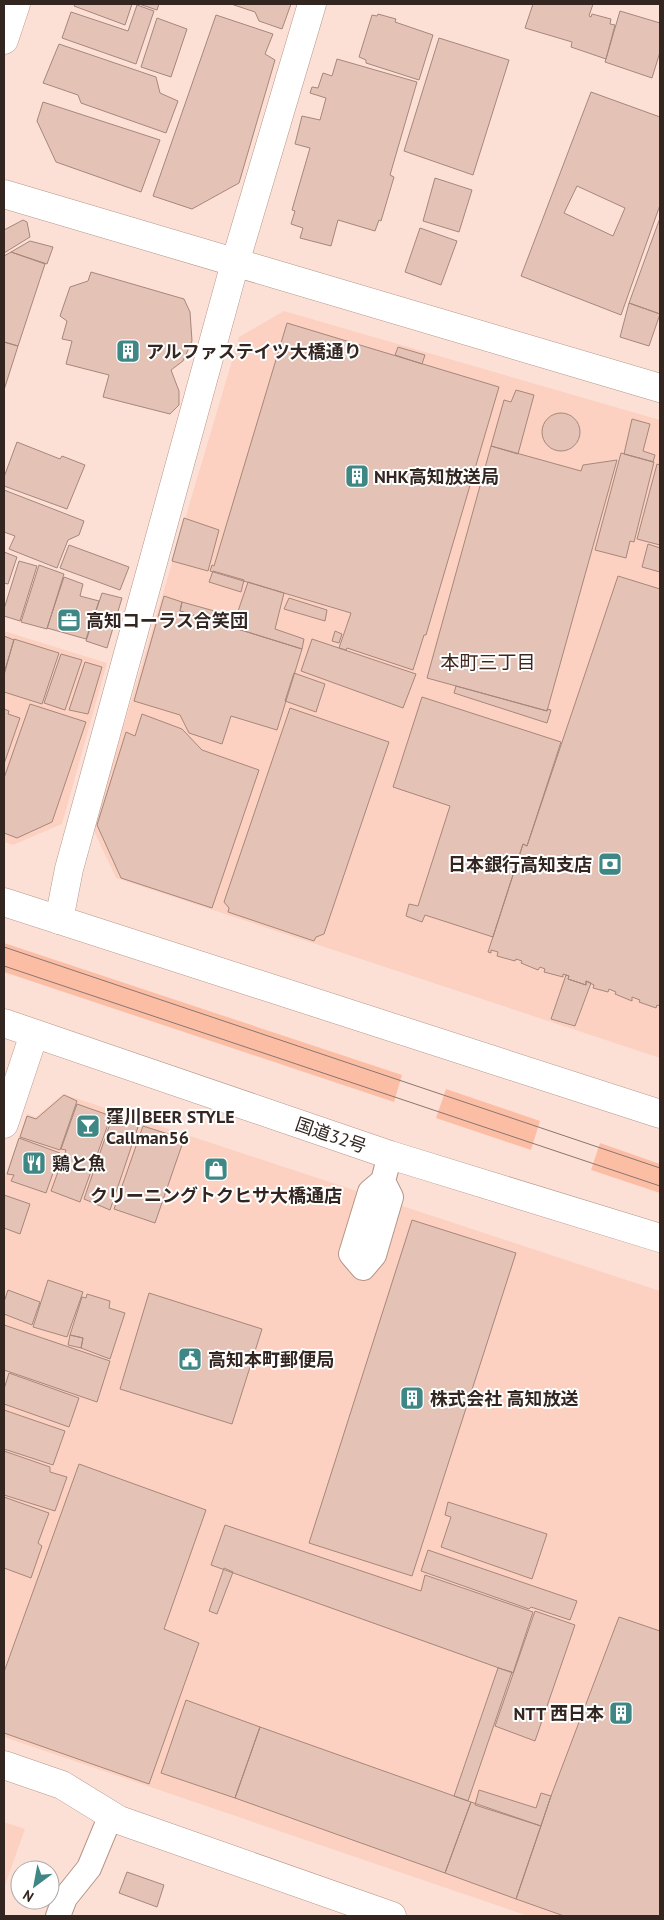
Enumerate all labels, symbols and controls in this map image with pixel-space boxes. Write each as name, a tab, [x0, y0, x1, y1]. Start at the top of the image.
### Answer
building icon: アルファステイツ大橋通り	[115, 338, 141, 364]
place label: アルファステイツ大橋通り	[146, 340, 362, 363]
building icon: NHK高知放送局	[344, 463, 370, 489]
place label: NHK高知放送局	[374, 465, 499, 488]
office icon: 高知コーラス合笑団	[56, 607, 82, 633]
place label: 高知コーラス合笑団	[86, 609, 248, 632]
district label: 本町三丁目	[440, 650, 536, 674]
bank icon: 日本銀行高知支店	[597, 851, 623, 877]
place label: 日本銀行高知支店	[448, 853, 592, 876]
place label: 窪川BEER STYLE Callman56	[106, 1105, 235, 1149]
street label: 国道32号	[292, 1112, 370, 1158]
bar icon: 窪川BEER STYLE Callman56	[75, 1113, 101, 1139]
restaurant icon: 鶏と魚	[21, 1150, 47, 1176]
place label: 鶏と魚	[52, 1152, 106, 1175]
shop icon: クリーニングトクヒサ大橋通店	[203, 1156, 229, 1182]
place label: クリーニングトクヒサ大橋通店	[90, 1184, 342, 1207]
public building icon: 高知本町郵便局	[177, 1346, 203, 1372]
place label: 高知本町郵便局	[208, 1348, 334, 1371]
building icon: 株式会社 高知放送	[399, 1385, 425, 1411]
place label: 株式会社 高知放送	[430, 1387, 579, 1410]
building icon: NTT 西日本	[608, 1700, 634, 1726]
place label: NTT 西日本	[514, 1702, 604, 1725]
north arrow	[10, 1860, 60, 1910]
text: N	[19, 1886, 37, 1906]

